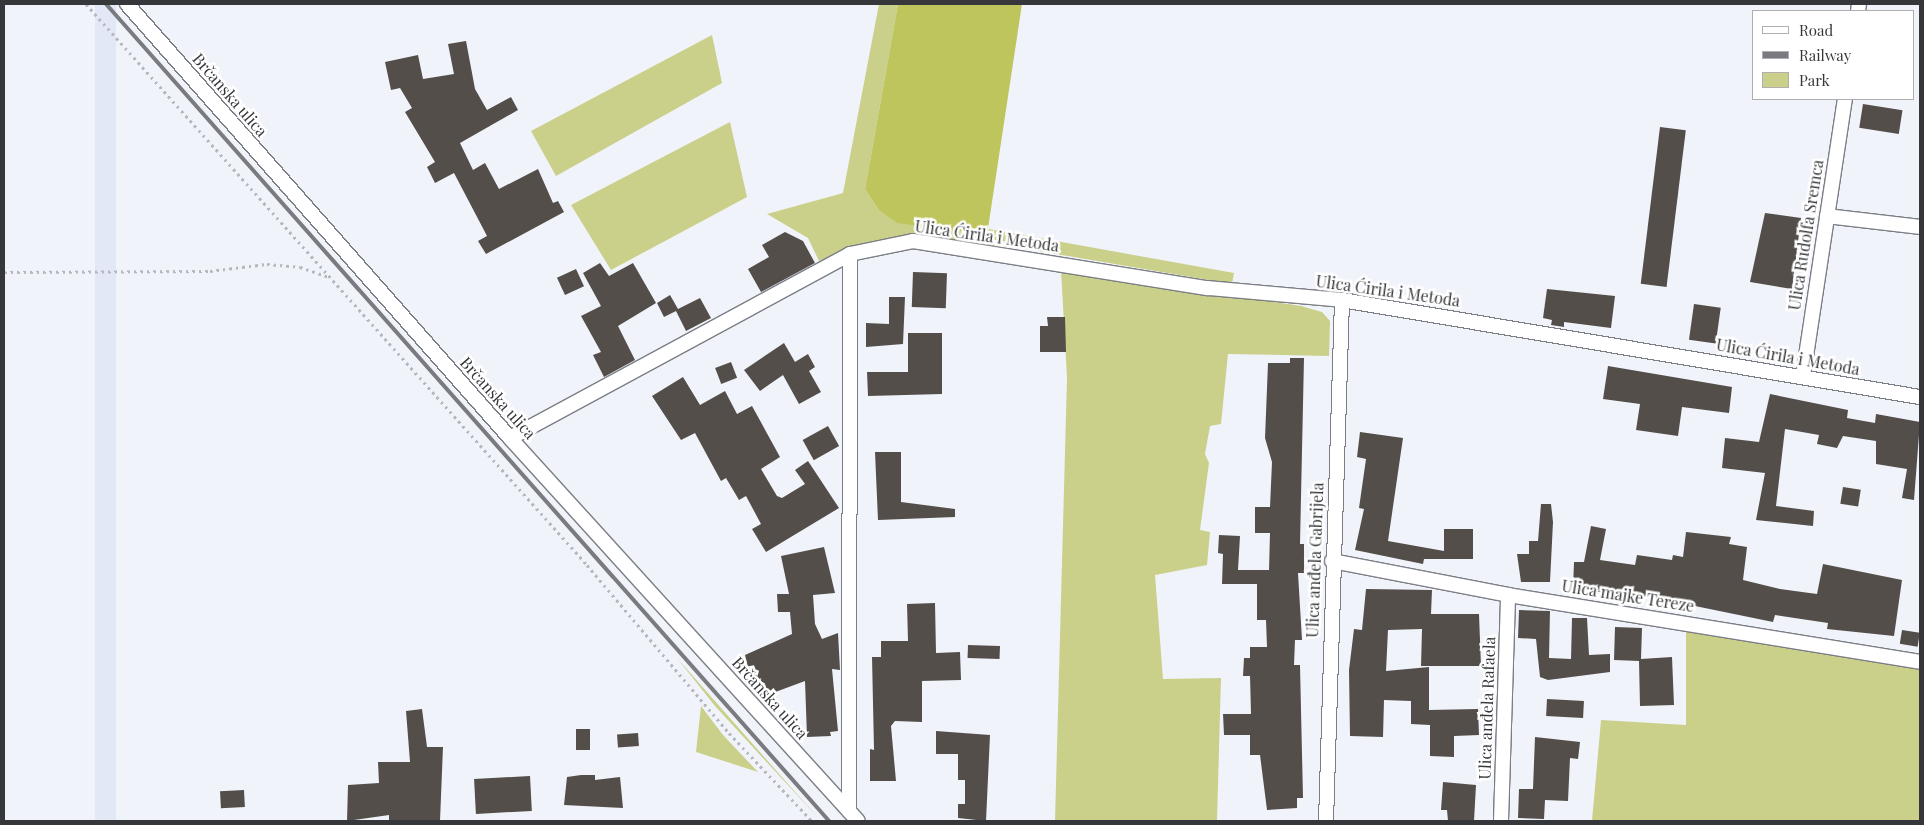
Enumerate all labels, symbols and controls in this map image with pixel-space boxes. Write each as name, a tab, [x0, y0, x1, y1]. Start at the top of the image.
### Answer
legend	[1752, 10, 1914, 100]
text: Road	[1799, 20, 1833, 40]
text: Railway	[1799, 45, 1851, 65]
street label: Brčanska ulica	[189, 49, 271, 141]
text: Park	[1799, 70, 1830, 90]
street label: Ulica Rudolfa Sremca	[1785, 158, 1827, 312]
street label: Ulica Ćirila i Metoda	[913, 216, 1061, 256]
street label: Ulica Ćirila i Metoda	[1314, 271, 1462, 311]
street label: Ulica Ćirila i Metoda	[1715, 335, 1861, 379]
street label: Brčanska ulica	[456, 353, 540, 443]
street label: Ulica anđela Gabrijela	[1303, 482, 1327, 638]
street label: Ulica majke Tereze	[1560, 576, 1696, 616]
street label: Ulica anđela Rafaela	[1475, 636, 1499, 780]
street label: Brčanska ulica	[728, 653, 812, 743]

